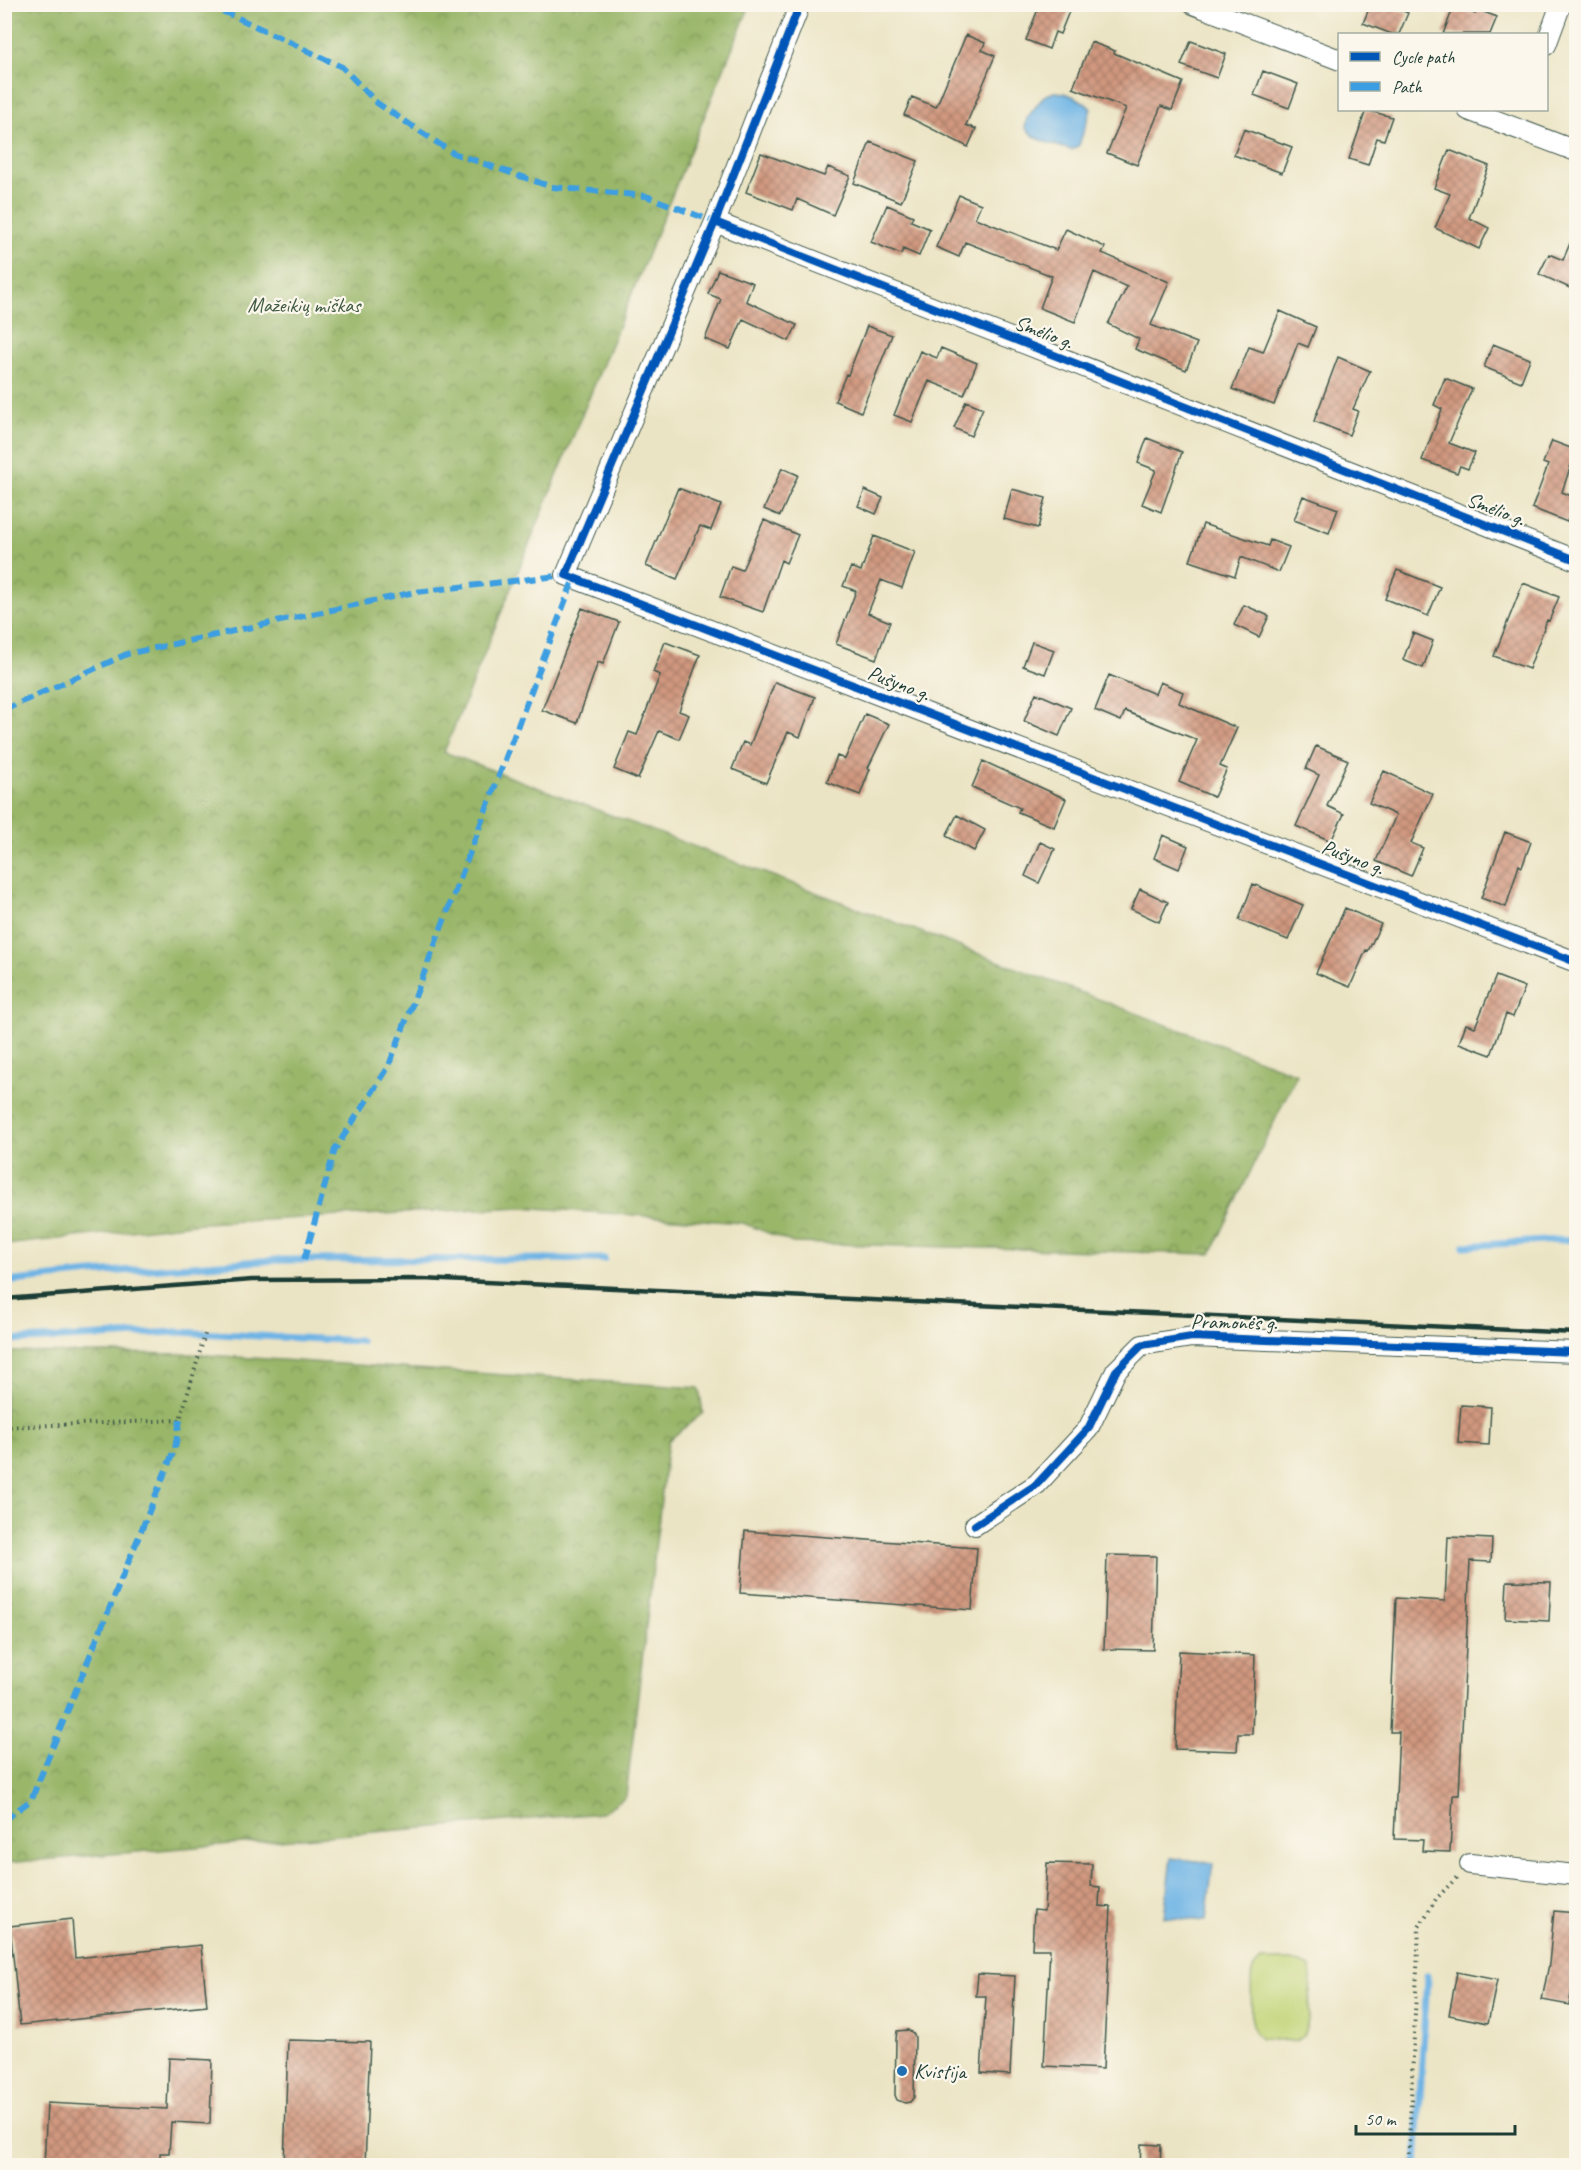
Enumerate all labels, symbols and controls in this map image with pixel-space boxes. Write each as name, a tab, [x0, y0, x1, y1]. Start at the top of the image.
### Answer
legend	[1338, 33, 1548, 111]
text: Cycle path	[1392, 46, 1455, 68]
text: Path	[1392, 76, 1422, 98]
park label: Mažeikių miškas	[248, 292, 362, 318]
street label: Smėlio g.	[1011, 309, 1078, 355]
street label: Smėlio g.	[1463, 486, 1530, 532]
street label: Pušyno g.	[864, 659, 935, 707]
street label: Pušyno g.	[1318, 833, 1389, 881]
street label: Pramonės g.	[1190, 1308, 1278, 1336]
place label: Kvistija	[914, 2058, 968, 2084]
marker: Kvistija	[895, 2064, 909, 2078]
scale bar	[1356, 2098, 1515, 2136]
text: 50 m	[1365, 2108, 1398, 2130]

